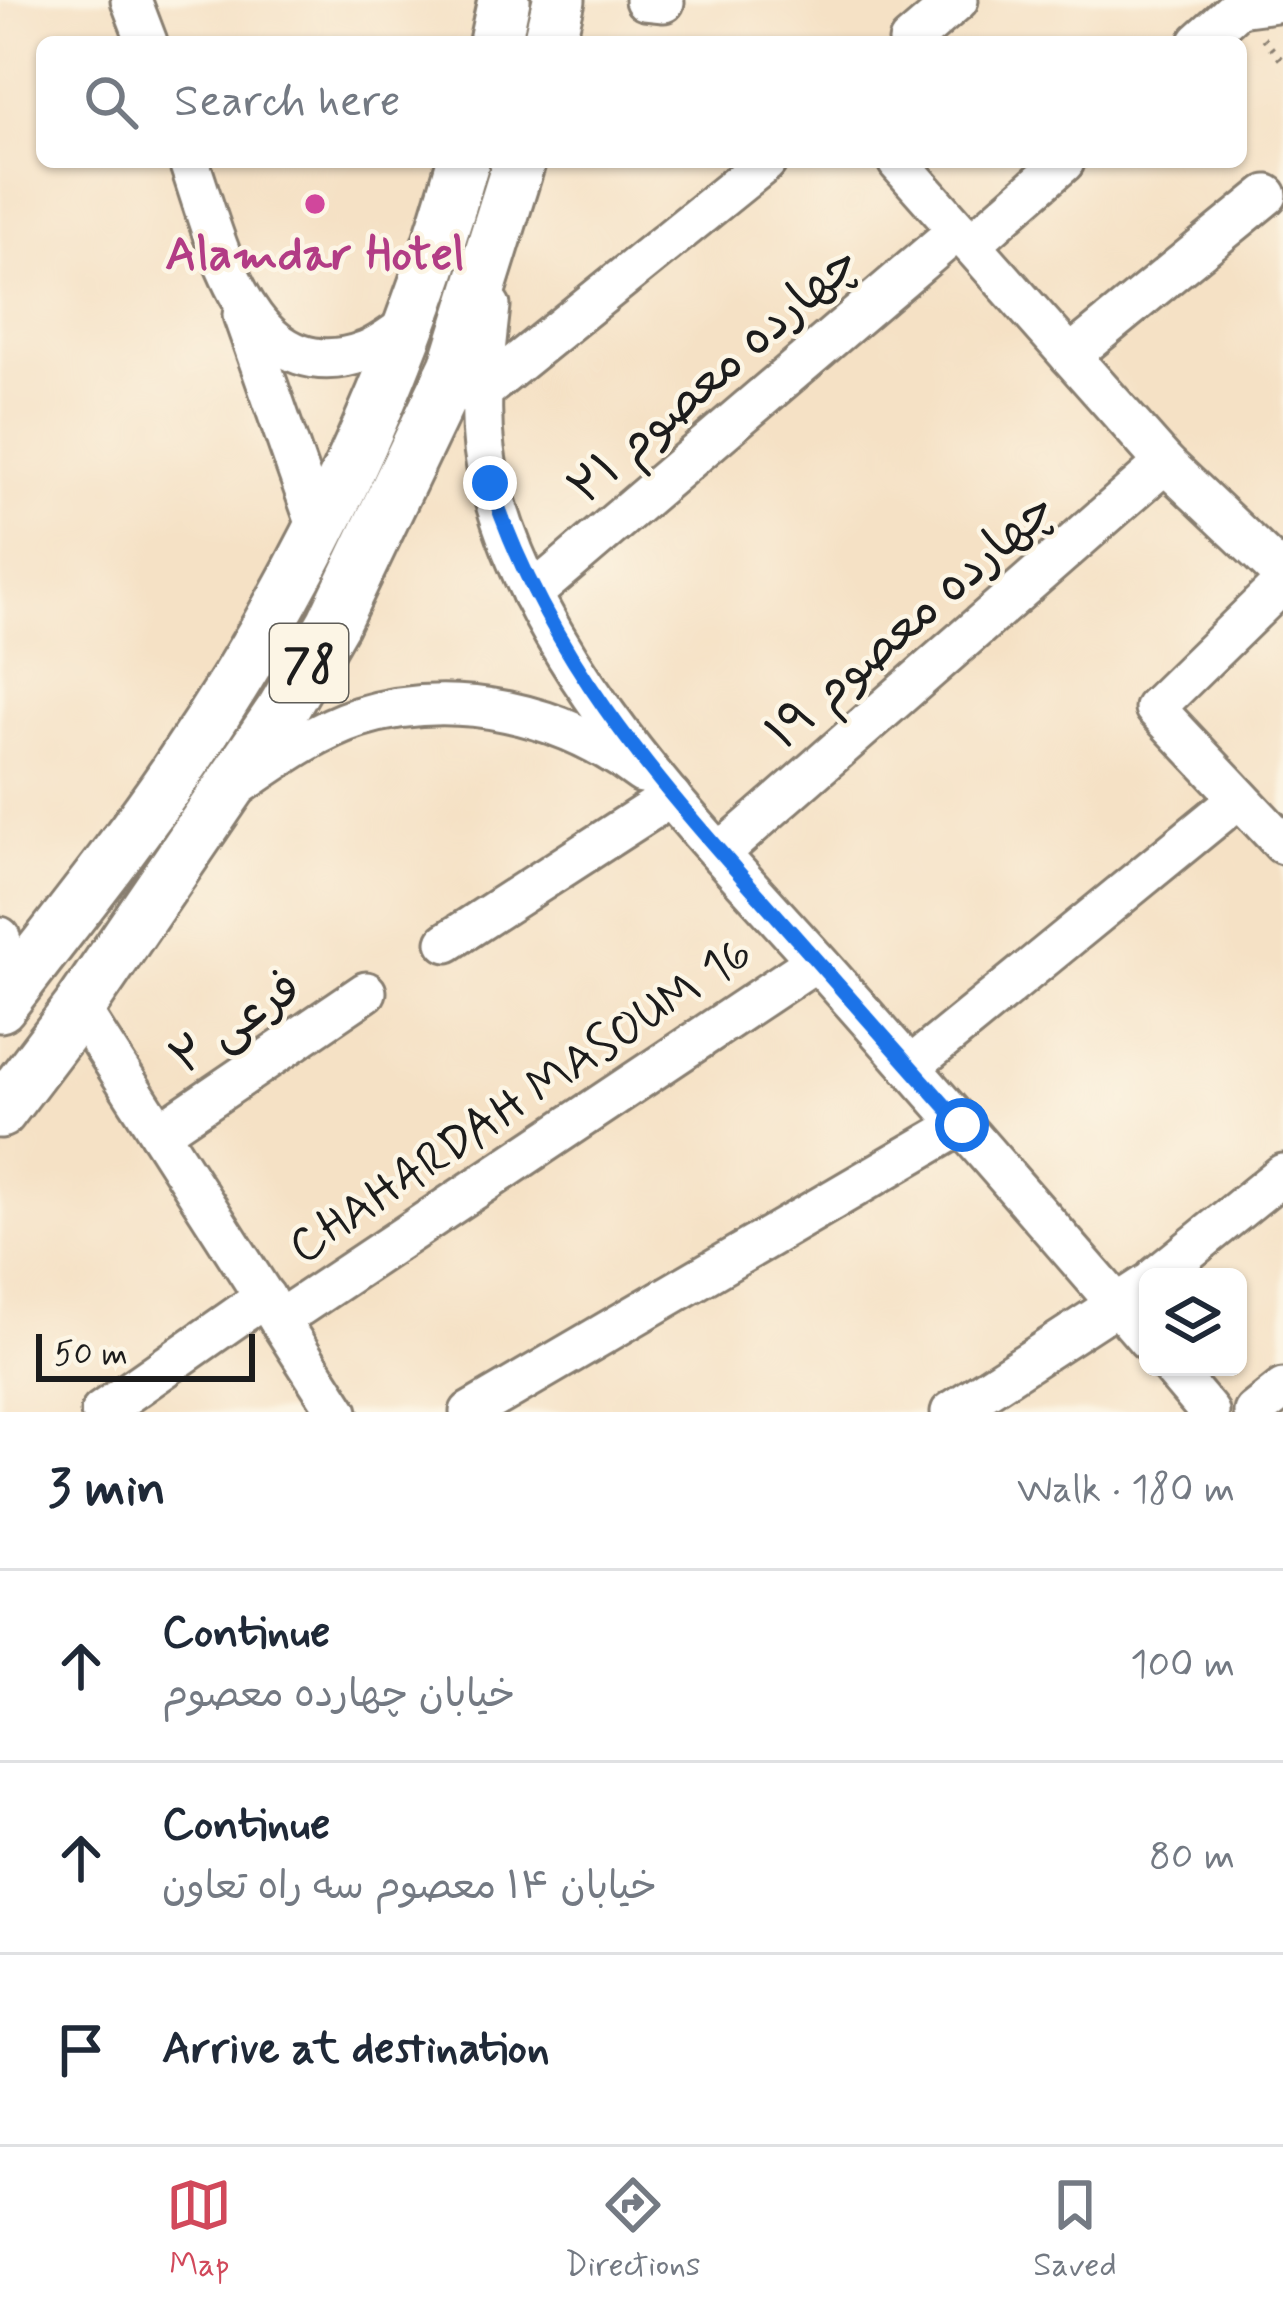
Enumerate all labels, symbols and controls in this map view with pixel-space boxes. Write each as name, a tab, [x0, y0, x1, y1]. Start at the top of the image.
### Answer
search box	[36, 36, 1247, 168]
icon: search	[78, 69, 144, 135]
text: Search here	[174, 73, 401, 132]
marker: Alamdar Hotel	[302, 191, 328, 217]
place label: Alamdar Hotel	[165, 224, 465, 287]
street label: چهارده معصوم ۲۱	[556, 232, 874, 521]
route end	[463, 456, 517, 510]
street label: چهارده معصوم ۱۹	[753, 479, 1071, 766]
road number: 78	[270, 624, 348, 702]
street label: CHAHARDAH MASOUM 16	[277, 922, 765, 1280]
street label: فرعی ۲	[158, 957, 313, 1090]
route start	[935, 1098, 989, 1152]
map controls	[1139, 1268, 1247, 1376]
button: layers	[1139, 1268, 1247, 1376]
scale bar	[36, 1328, 255, 1381]
text: 50 m	[54, 1333, 128, 1377]
text: 3 min	[48, 1457, 166, 1523]
text: Walk · 180 m	[1017, 1465, 1235, 1516]
text: Continue	[162, 1604, 330, 1663]
icon: ahead	[48, 1633, 114, 1699]
text: 100 m	[1130, 1640, 1235, 1691]
text: خیابان چهارده معصوم	[162, 1670, 515, 1721]
text: Continue	[162, 1796, 330, 1855]
icon: ahead	[48, 1825, 114, 1891]
text: 80 m	[1149, 1832, 1235, 1883]
text: خیابان ۱۴ معصوم سه راه تعاون	[162, 1862, 657, 1913]
icon: arrive	[48, 2017, 114, 2083]
text: Arrive at destination	[162, 2020, 550, 2079]
tab: Map	[166, 2172, 232, 2288]
tab: Directions	[565, 2172, 701, 2288]
tab: Saved	[1033, 2172, 1117, 2288]

